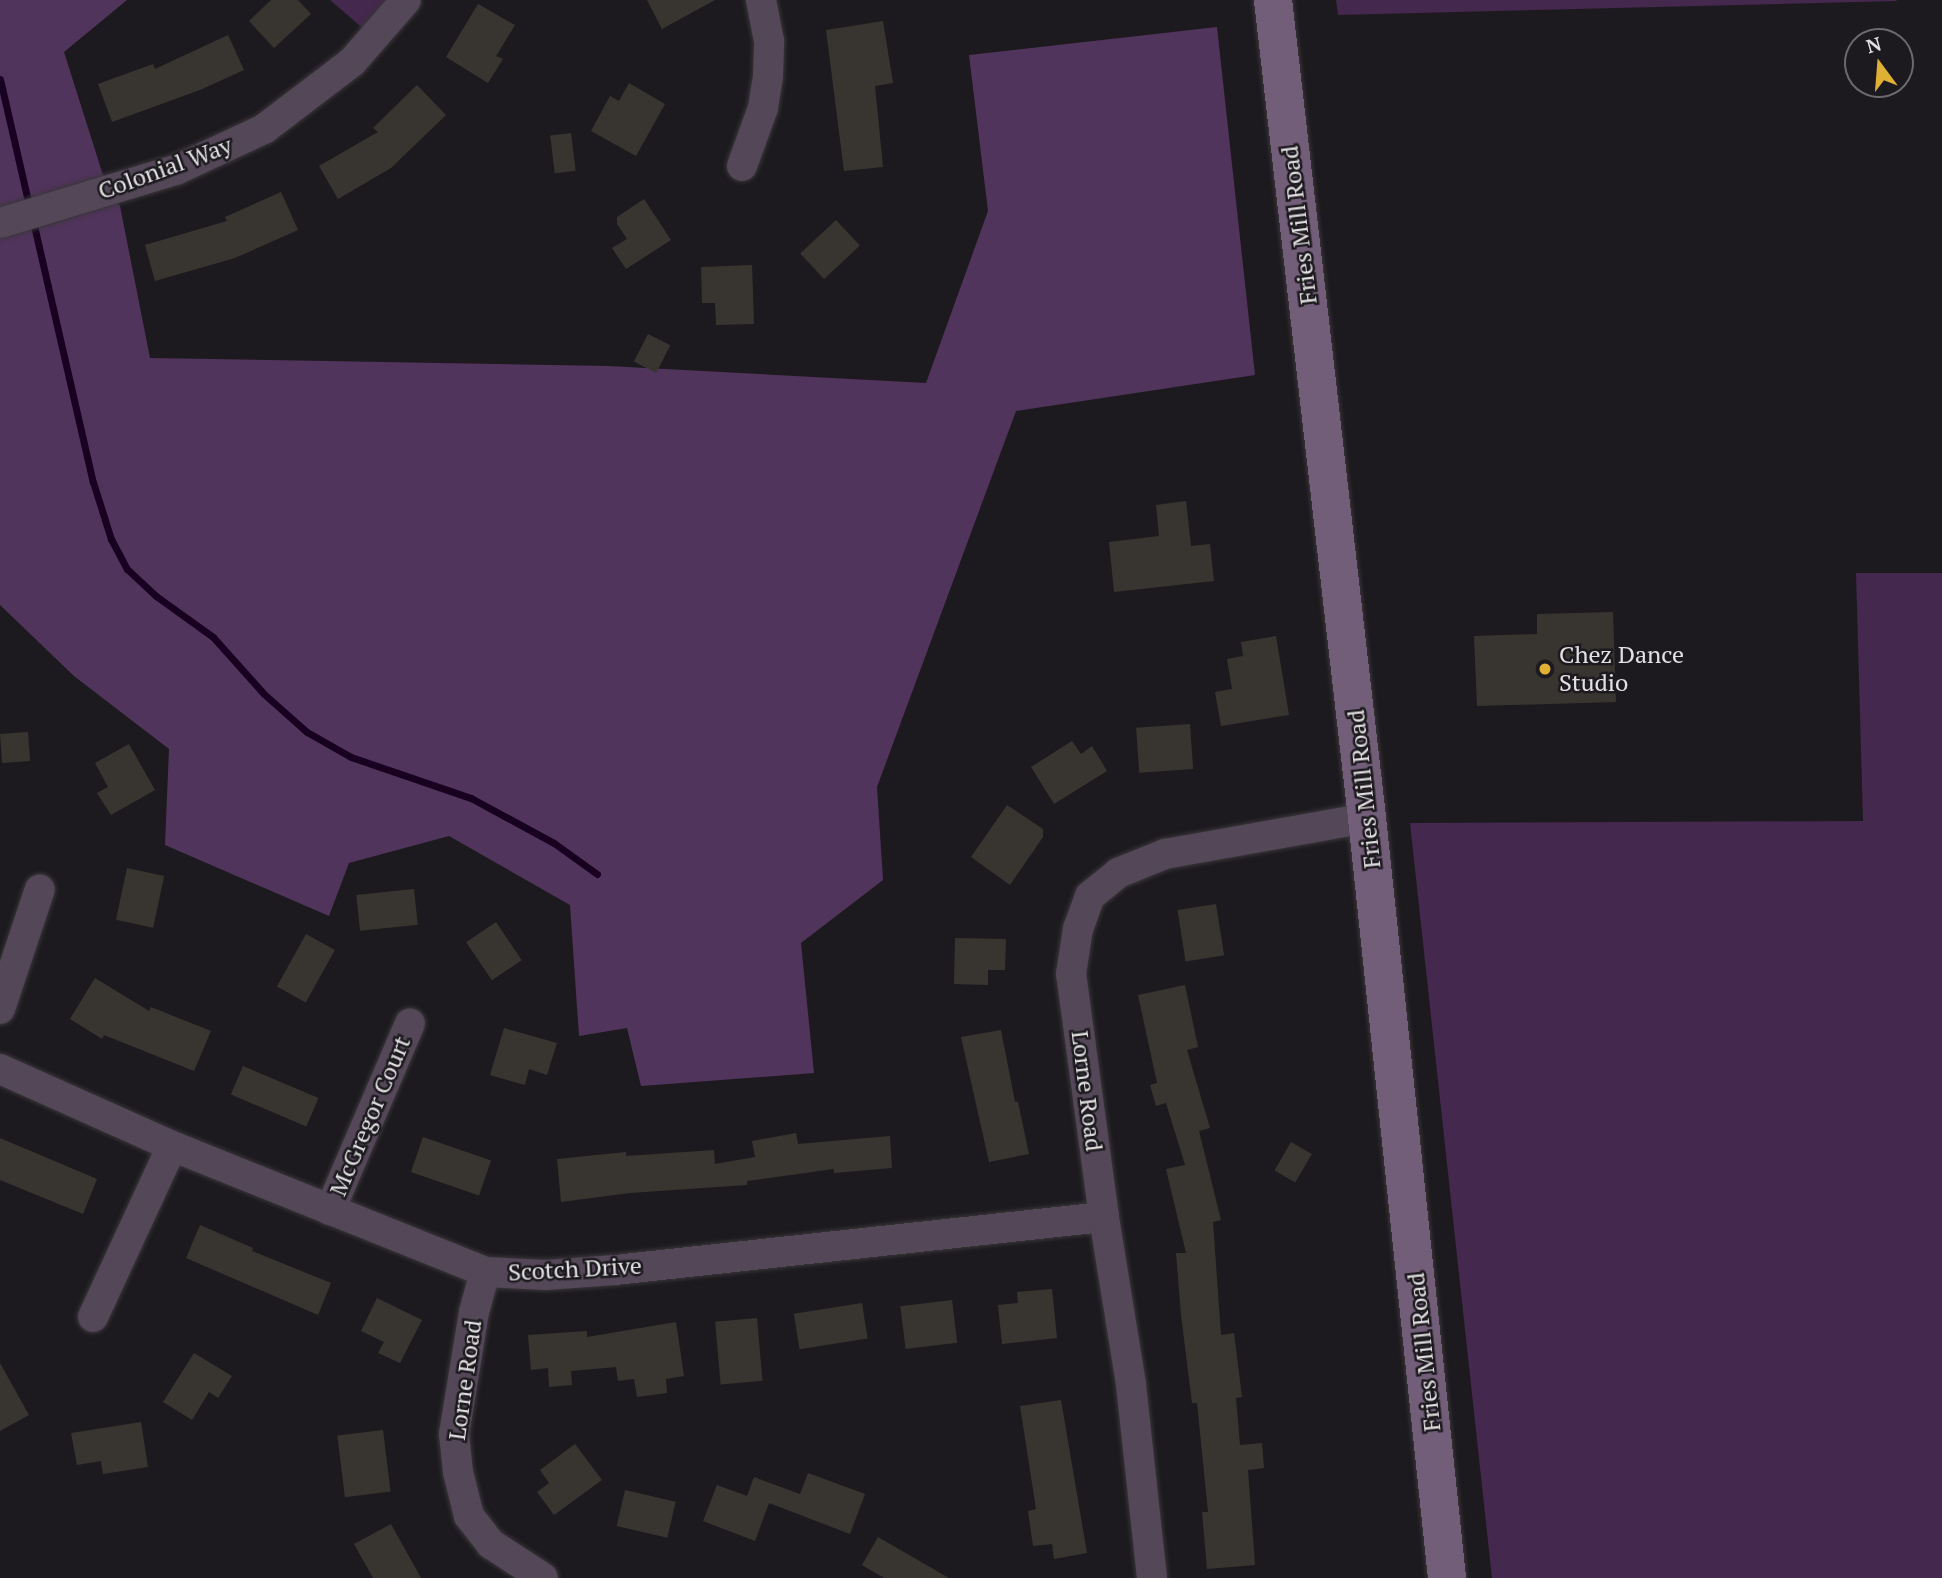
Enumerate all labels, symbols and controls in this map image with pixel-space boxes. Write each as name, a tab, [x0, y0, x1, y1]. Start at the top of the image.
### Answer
north arrow	[1844, 28, 1914, 98]
text: N	[1863, 30, 1884, 58]
street label: Colonial Way	[94, 130, 236, 206]
street label: Fries Mill Road	[1275, 144, 1323, 306]
place label: Chez Dance Studio	[1559, 641, 1684, 697]
marker: Chez Dance Studio	[1537, 661, 1553, 677]
street label: Fries Mill Road	[1341, 708, 1387, 870]
street label: Lorne Road	[1065, 1029, 1109, 1153]
street label: McGregor Court	[323, 1032, 417, 1200]
street label: Scotch Drive	[507, 1251, 643, 1287]
street label: Fries Mill Road	[1401, 1271, 1447, 1433]
street label: Lorne Road	[442, 1318, 488, 1442]

